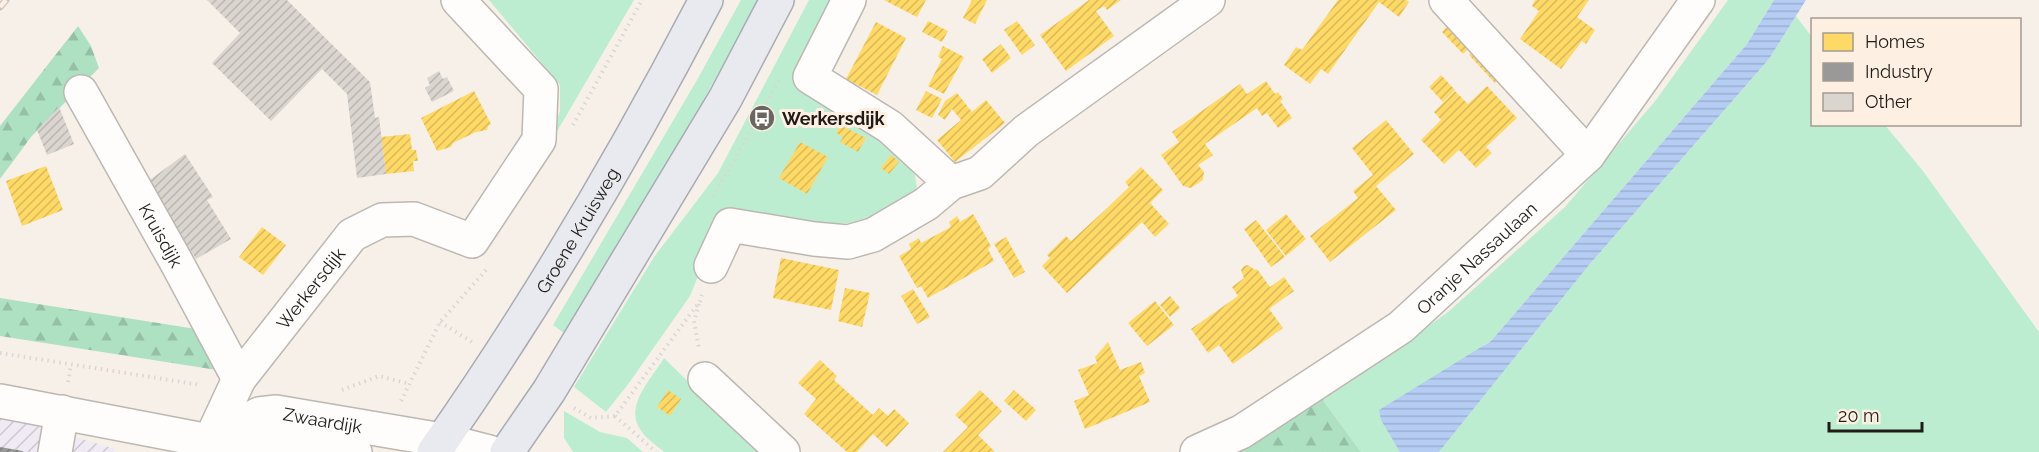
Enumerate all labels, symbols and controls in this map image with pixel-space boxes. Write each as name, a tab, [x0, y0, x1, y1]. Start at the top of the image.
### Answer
legend	[1811, 18, 2021, 126]
text: Homes	[1865, 31, 1925, 52]
text: Industry	[1865, 61, 1933, 82]
text: Other	[1865, 91, 1913, 112]
bus stop icon: Werkersdijk	[747, 103, 777, 133]
place label: Werkersdijk	[782, 108, 886, 129]
street label: Groene Kruisweg	[531, 164, 623, 297]
street label: Oranje Nassaulaan	[1412, 197, 1541, 318]
street label: Kruisdijk	[135, 199, 188, 271]
street label: Werkersdijk	[272, 243, 349, 333]
scale bar	[1829, 395, 1922, 433]
street label: Zwaardijk	[282, 403, 364, 437]
text: 20 m	[1838, 405, 1880, 426]

